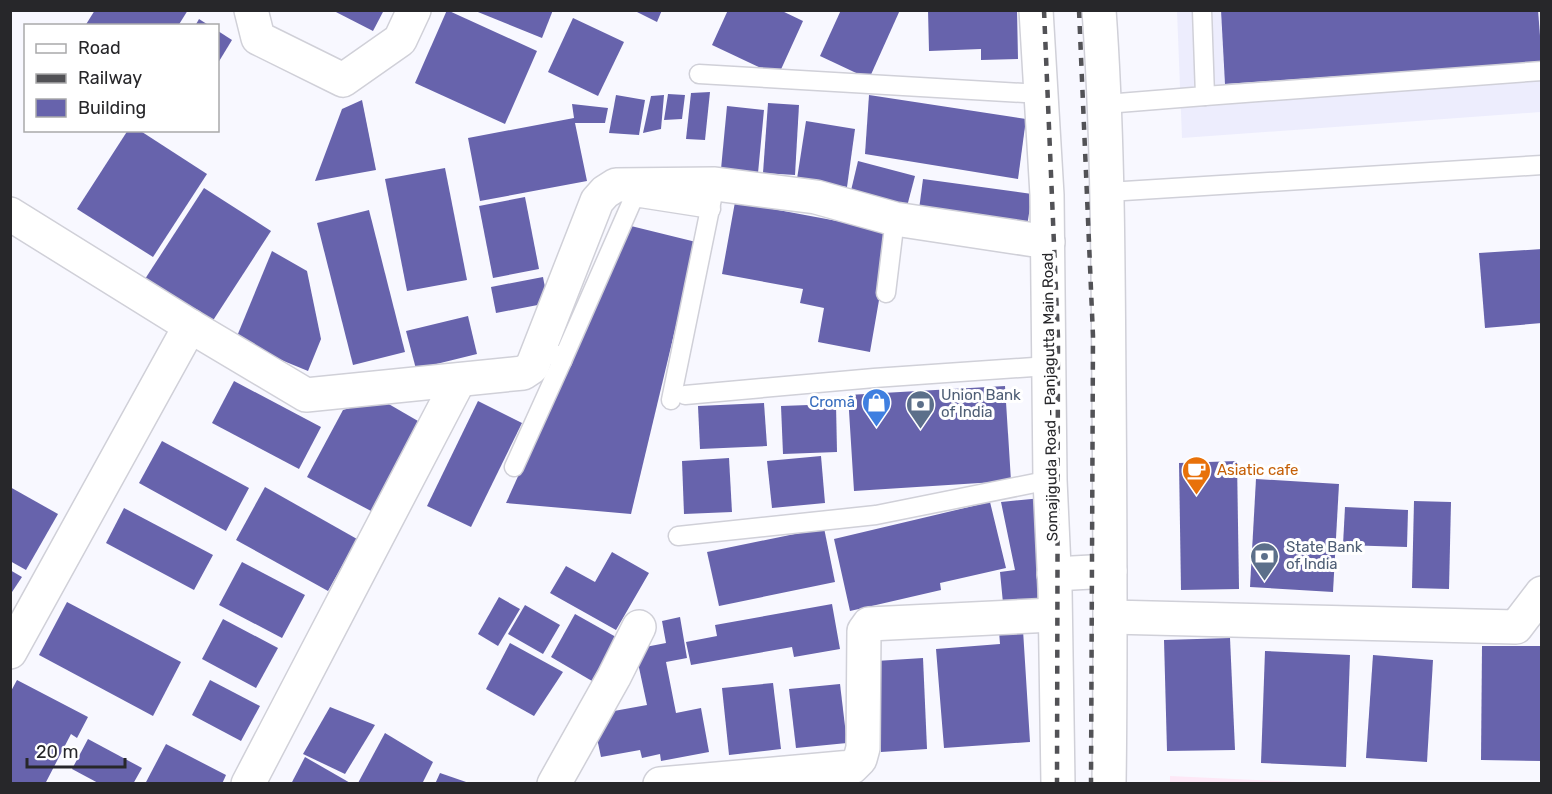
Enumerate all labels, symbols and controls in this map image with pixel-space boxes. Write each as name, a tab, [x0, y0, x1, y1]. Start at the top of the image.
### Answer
legend	[24, 24, 219, 132]
text: Road	[78, 37, 121, 59]
text: Railway	[78, 67, 142, 89]
text: Building	[78, 97, 146, 119]
street label: Somajiguda Road - Panjagutta Main Road	[1038, 252, 1062, 542]
shop icon: Cromā	[860, 386, 892, 428]
place label: Union Bank of India	[941, 386, 1021, 421]
bank icon: Union Bank of India	[904, 388, 936, 430]
place label: Cromā	[809, 393, 855, 411]
cafe icon: Asiatic cafe	[1180, 454, 1212, 496]
place label: Asiatic cafe	[1217, 461, 1299, 479]
place label: State Bank of India	[1286, 538, 1363, 573]
bank icon: State Bank of India	[1249, 540, 1281, 582]
scale bar	[27, 731, 124, 769]
text: 20 m	[36, 741, 78, 763]

